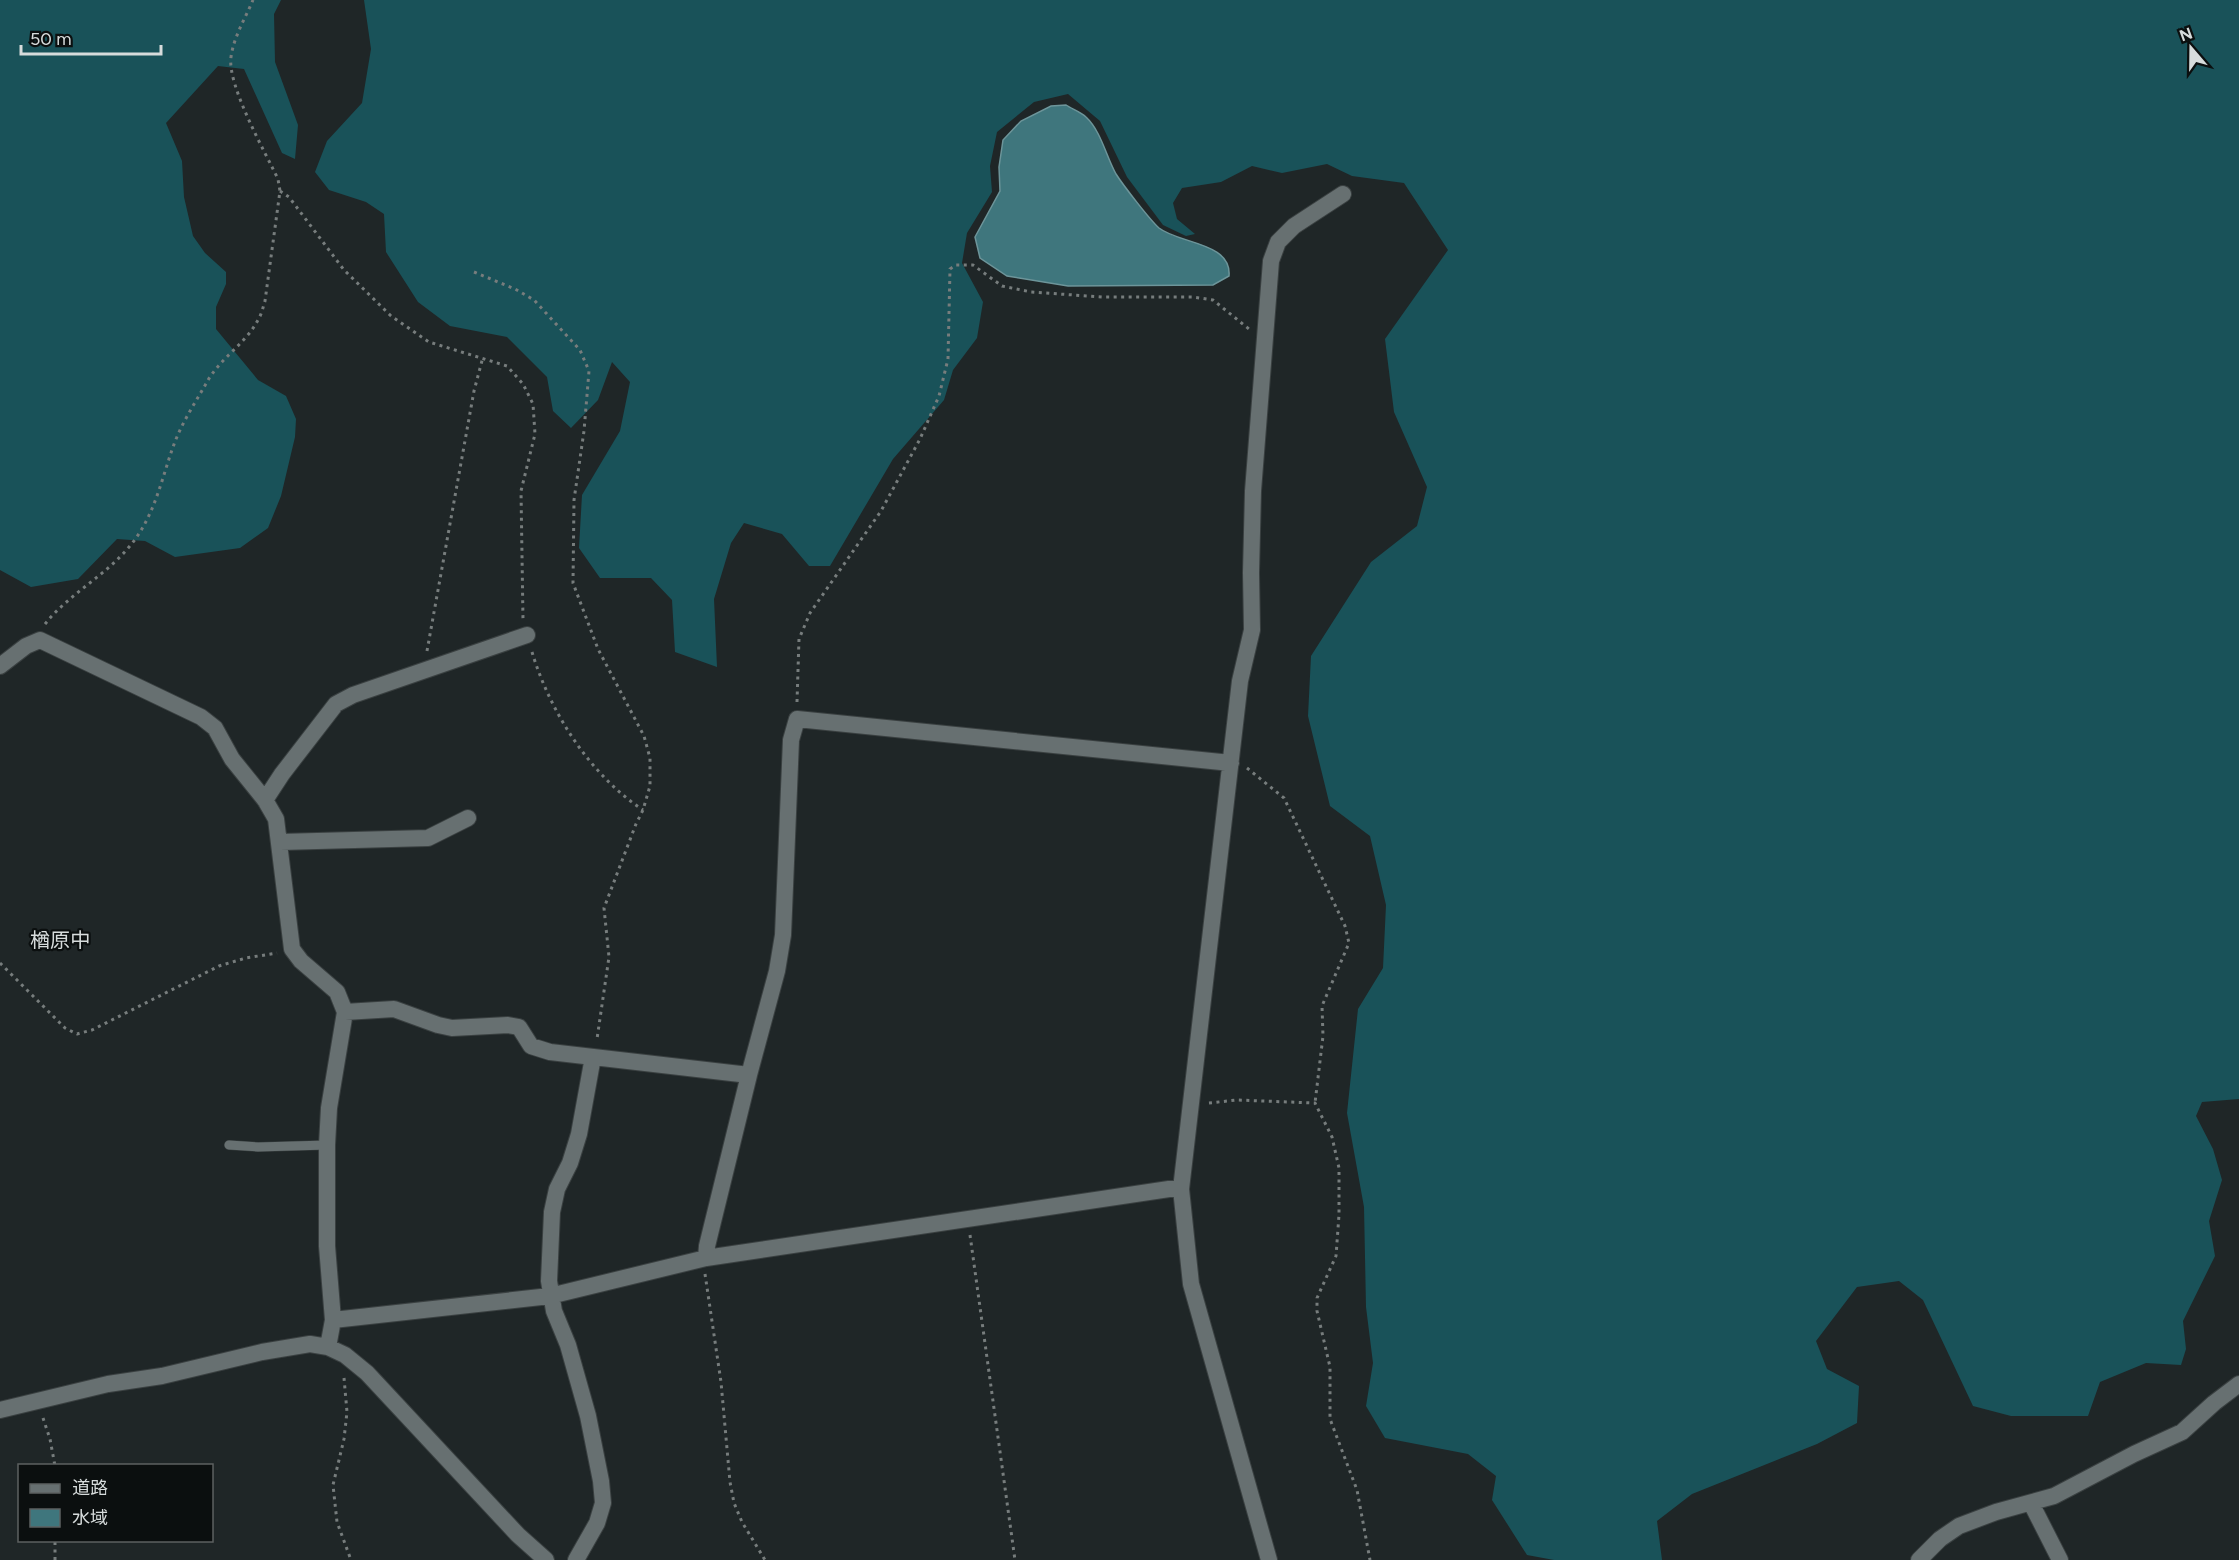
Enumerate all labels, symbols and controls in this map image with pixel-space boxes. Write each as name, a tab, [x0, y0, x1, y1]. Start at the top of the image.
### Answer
scale bar	[21, 18, 160, 56]
north arrow	[2161, 18, 2221, 78]
text: N	[2177, 23, 2195, 45]
text: 50 m	[30, 28, 72, 50]
district label: 楢原中	[30, 928, 90, 952]
legend	[18, 1464, 213, 1542]
text: 道路	[72, 1477, 108, 1499]
text: 水域	[72, 1507, 108, 1529]

